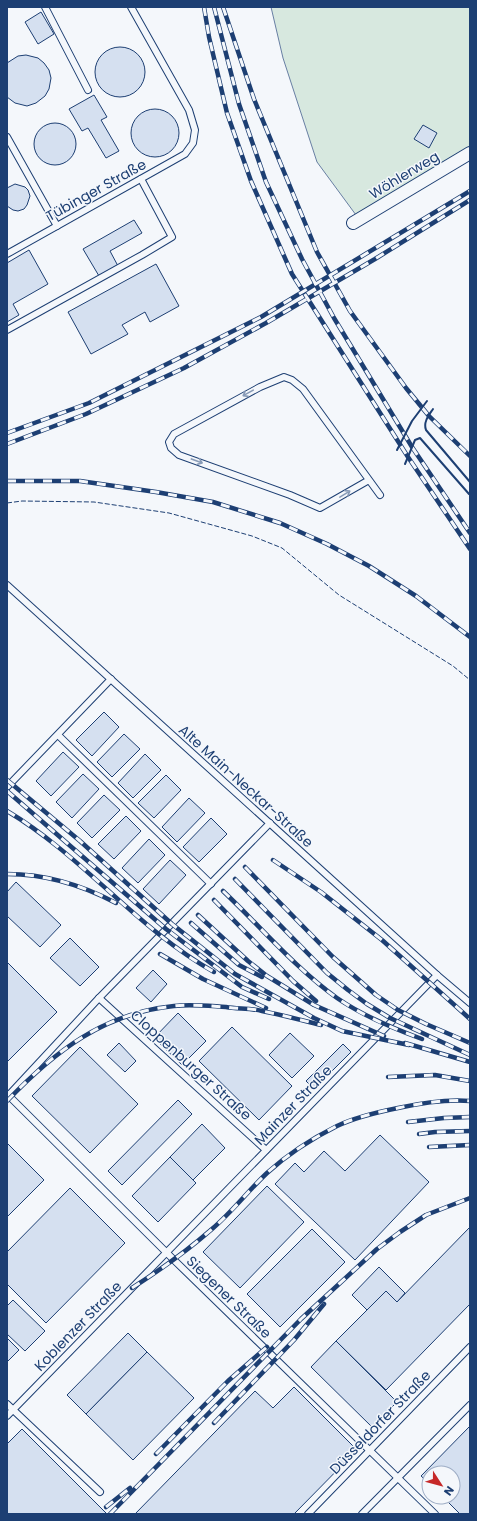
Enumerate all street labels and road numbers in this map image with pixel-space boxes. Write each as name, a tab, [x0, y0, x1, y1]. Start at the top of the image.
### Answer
street label: Wöhlerweg	[365, 146, 443, 204]
street label: Tübinger Straße	[42, 154, 150, 226]
street label: Alte Main-Neckar-Straße	[174, 720, 318, 852]
street label: Cloppenburger Straße	[126, 1005, 256, 1125]
street label: Mainzer Straße	[250, 1060, 337, 1149]
street label: Siegener Straße	[182, 1251, 276, 1343]
street label: Koblenzer Straße	[30, 1276, 126, 1375]
street label: Düsseldorfer Straße	[325, 1365, 435, 1478]

